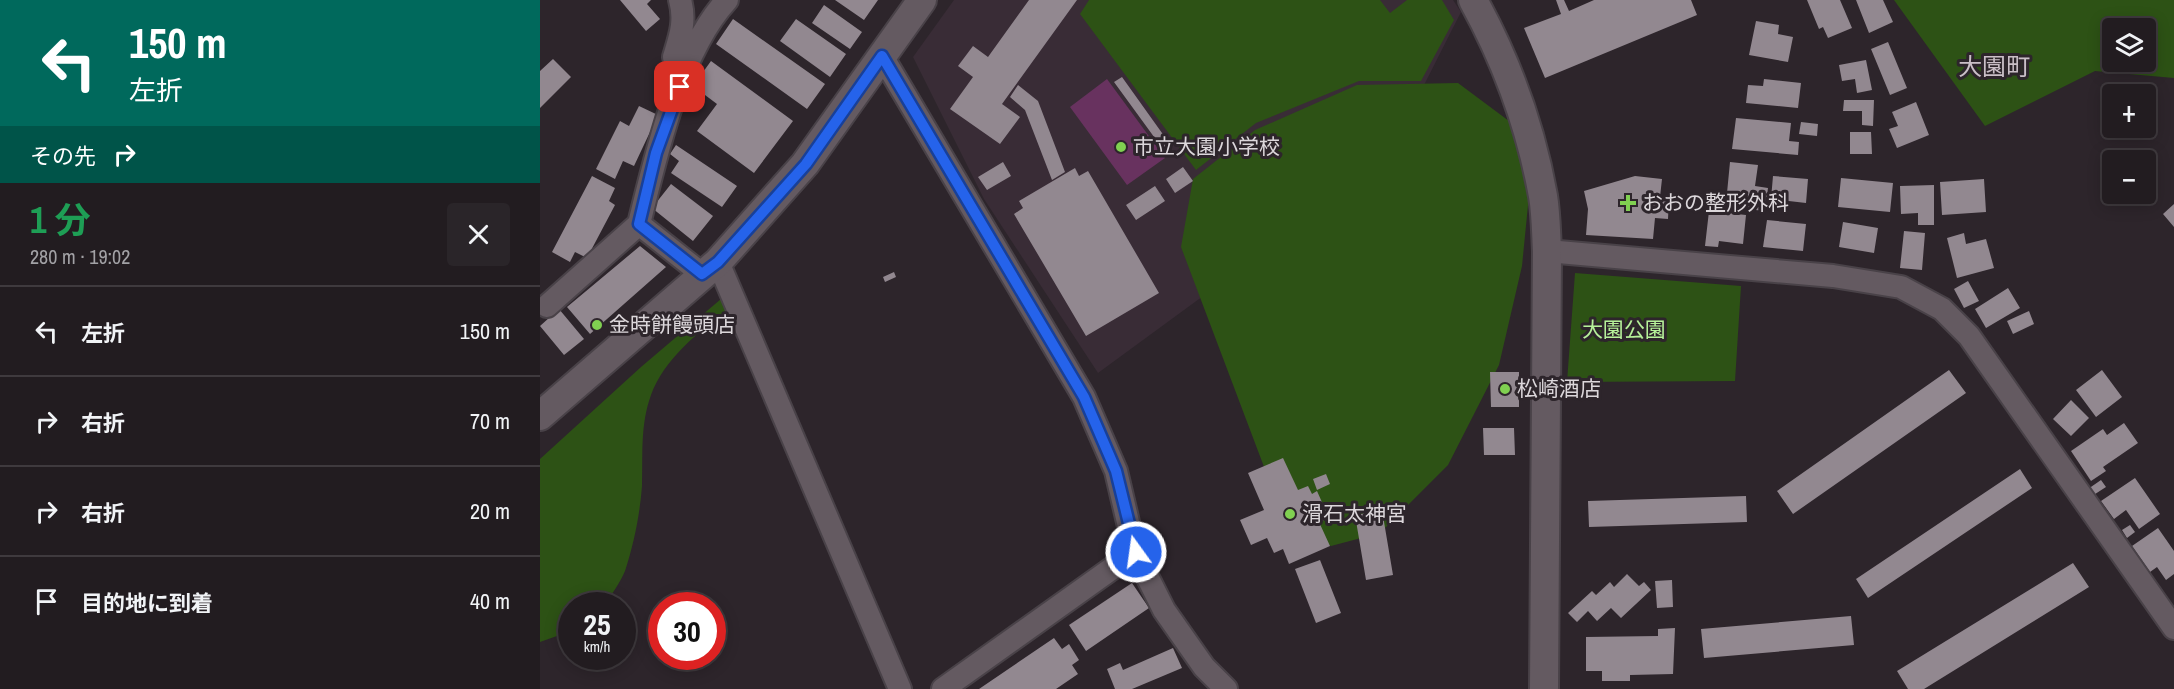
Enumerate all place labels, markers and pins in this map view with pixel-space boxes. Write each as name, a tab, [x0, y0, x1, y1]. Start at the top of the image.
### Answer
pin	[654, 61, 705, 112]
place label: 市立大園小学校	[1133, 132, 1280, 161]
marker: 市立大園小学校	[1114, 140, 1128, 154]
place label: おおの整形外科	[1642, 188, 1789, 217]
marker: おおの整形外科	[1619, 194, 1637, 212]
place label: 金時餅饅頭店	[609, 310, 735, 339]
marker: 金時餅饅頭店	[590, 318, 604, 332]
place label: 松崎酒店	[1517, 374, 1601, 403]
marker: 松崎酒店	[1498, 382, 1512, 396]
place label: 滑石太神宮	[1302, 499, 1407, 528]
marker: 滑石太神宮	[1283, 507, 1297, 521]

